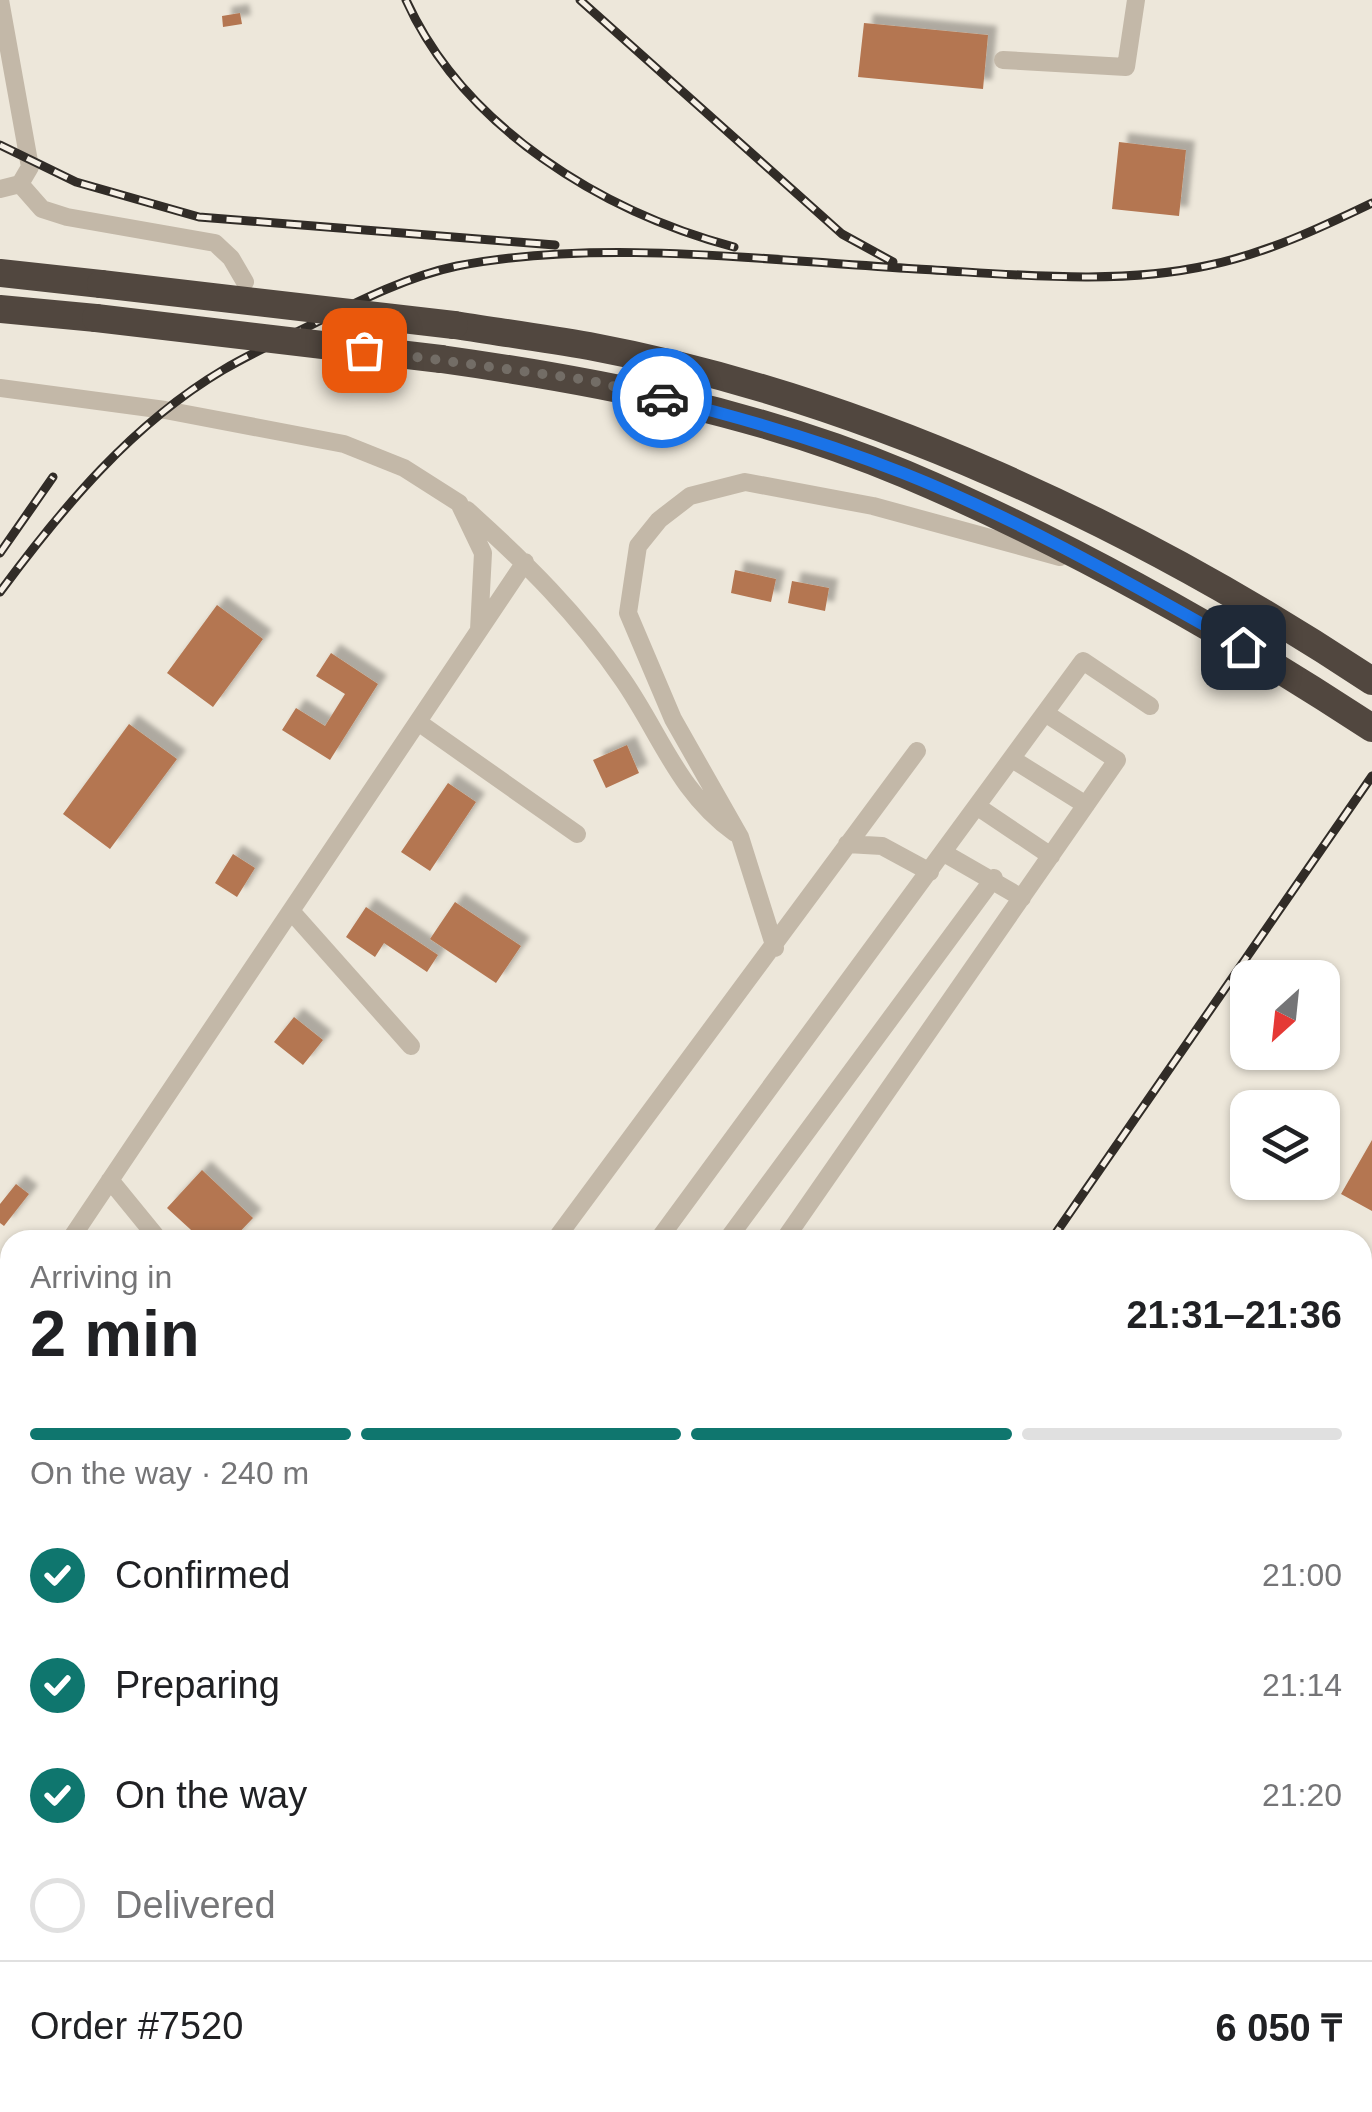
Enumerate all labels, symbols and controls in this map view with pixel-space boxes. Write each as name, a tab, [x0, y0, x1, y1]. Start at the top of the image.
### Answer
pin	[322, 308, 407, 393]
icon: bag	[337, 323, 392, 378]
courier	[612, 348, 712, 448]
icon: car	[635, 371, 690, 426]
pin	[1201, 605, 1286, 690]
icon: home	[1216, 620, 1271, 675]
north arrow	[1230, 960, 1340, 1070]
map controls	[1230, 960, 1340, 1200]
button: layers	[1230, 1090, 1340, 1200]
text: Arriving in	[30, 1259, 172, 1295]
text: 21:31–21:36	[1126, 1294, 1342, 1336]
text: 2 min	[30, 1297, 200, 1370]
text: On the way · 240 m	[30, 1455, 309, 1491]
icon: check	[30, 1548, 85, 1603]
text: Confirmed	[115, 1554, 290, 1596]
text: 21:00	[1262, 1557, 1342, 1593]
icon: check	[30, 1658, 85, 1713]
text: Preparing	[115, 1664, 280, 1706]
text: 21:14	[1262, 1667, 1342, 1703]
icon: check	[30, 1768, 85, 1823]
text: On the way	[115, 1774, 307, 1816]
text: 21:20	[1262, 1777, 1342, 1813]
text: Delivered	[115, 1884, 276, 1926]
text: Order #7520	[30, 2005, 243, 2047]
text: 6 050 ₸	[1216, 2007, 1342, 2049]

